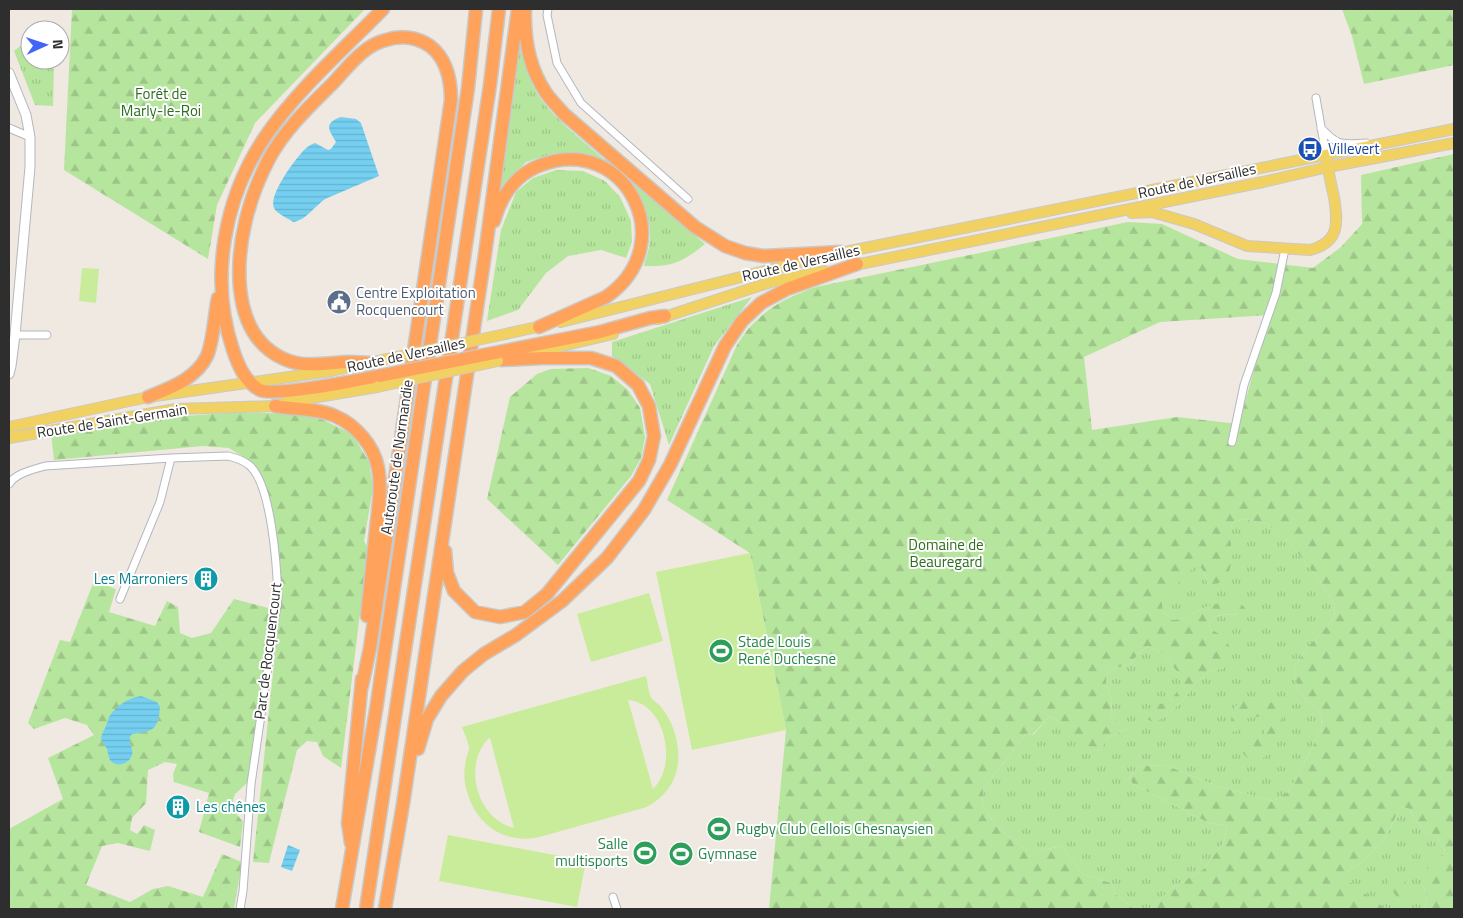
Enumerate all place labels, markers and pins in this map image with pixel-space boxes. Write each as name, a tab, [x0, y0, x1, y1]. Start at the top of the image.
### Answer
bus stop icon: Villevert	[1297, 136, 1323, 162]
place label: Villevert	[1328, 137, 1380, 160]
place label: Centre Exploitation Rocquencourt	[356, 281, 476, 321]
public building icon: Centre Exploitation Rocquencourt	[326, 289, 352, 315]
building icon: Les Marroniers	[193, 566, 219, 592]
place label: Les Marroniers	[94, 567, 188, 590]
place label: Stade Louis René Duchesne	[738, 630, 836, 670]
sports icon: Stade Louis René Duchesne	[708, 638, 734, 664]
building icon: Les chênes	[165, 794, 191, 820]
place label: Les chênes	[196, 795, 266, 818]
sports icon: Rugby Club Cellois Chesnaysien	[706, 816, 732, 842]
place label: Rugby Club Cellois Chesnaysien	[736, 817, 933, 840]
place label: Salle multisports	[555, 832, 628, 872]
sports icon: Salle multisports	[632, 840, 658, 866]
sports icon: Gymnase	[668, 841, 694, 867]
place label: Gymnase	[698, 842, 757, 865]

